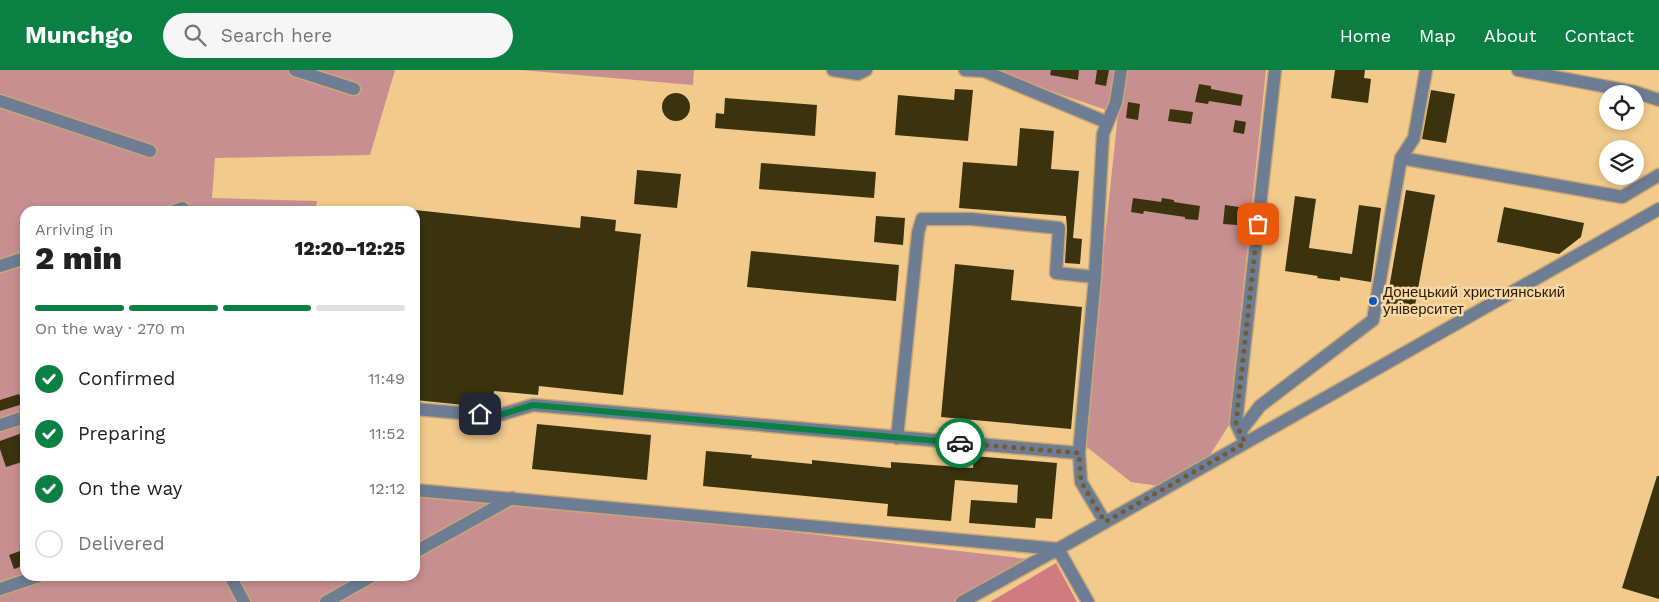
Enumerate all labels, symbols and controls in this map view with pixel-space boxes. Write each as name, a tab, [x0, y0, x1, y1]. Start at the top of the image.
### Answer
search box	[163, 13, 513, 58]
text: Munchgo	[25, 21, 133, 49]
icon: search	[181, 21, 209, 49]
text: Search here	[221, 24, 332, 47]
text: Home	[1340, 25, 1391, 46]
text: Map	[1419, 25, 1456, 46]
text: About	[1484, 25, 1536, 46]
text: Contact	[1564, 25, 1634, 46]
map controls	[1599, 85, 1644, 185]
button: locate	[1599, 85, 1644, 130]
button: layers	[1599, 140, 1644, 185]
pin	[1237, 203, 1279, 245]
icon: bag	[1244, 210, 1272, 238]
text: Arriving in	[35, 220, 113, 239]
text: 12:20–12:25	[295, 237, 405, 260]
text: 2 min	[35, 239, 122, 277]
place label: Донецький християнський університет	[1383, 283, 1565, 318]
marker: Донецький християнський університет	[1367, 295, 1379, 307]
text: On the way · 270 m	[35, 319, 185, 338]
icon: check	[35, 365, 63, 393]
text: Confirmed	[78, 367, 175, 390]
text: 11:49	[368, 369, 405, 388]
pin	[459, 393, 501, 435]
icon: home	[466, 400, 494, 428]
courier	[935, 418, 985, 468]
icon: check	[35, 420, 63, 448]
text: Preparing	[78, 422, 165, 445]
text: 11:52	[369, 424, 405, 443]
icon: car	[946, 429, 974, 457]
icon: check	[35, 475, 63, 503]
text: On the way	[78, 477, 182, 500]
text: 12:12	[369, 479, 405, 498]
text: Delivered	[78, 532, 165, 555]

